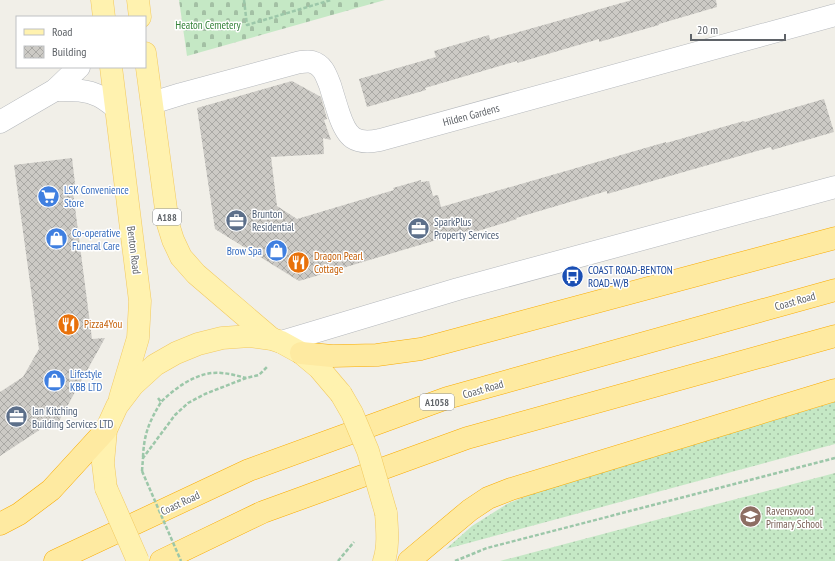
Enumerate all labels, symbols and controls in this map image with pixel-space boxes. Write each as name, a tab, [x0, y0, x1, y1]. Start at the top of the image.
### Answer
legend	[16, 16, 146, 68]
scale bar	[691, 16, 785, 42]
park label: Heaton Cemetery	[175, 18, 242, 32]
text: 20 m	[697, 22, 718, 37]
text: Road	[52, 24, 72, 39]
text: Building	[52, 44, 87, 59]
street label: Hilden Gardens	[441, 101, 501, 129]
supermarket icon: LSK Convenience Store	[36, 183, 62, 209]
place label: LSK Convenience Store	[64, 183, 129, 210]
office icon: Brunton Residential	[223, 207, 249, 233]
place label: Brunton Residential	[252, 207, 294, 234]
road number: A188	[153, 209, 181, 225]
office icon: SparkPlus Property Services	[405, 215, 431, 241]
place label: SparkPlus Property Services	[434, 215, 499, 242]
street label: Benton Road	[124, 225, 144, 275]
shop icon: Co-operative Funeral Care	[43, 226, 69, 252]
place label: Co-operative Funeral Care	[72, 226, 121, 253]
shop icon: Brow Spa	[264, 238, 290, 264]
place label: Brow Spa	[227, 244, 262, 258]
restaurant icon: Dragon Pearl Cottage	[285, 249, 311, 275]
place label: Dragon Pearl Cottage	[314, 249, 363, 276]
bus stop icon: COAST ROAD-BENTON ROAD-W/B	[559, 263, 585, 289]
place label: COAST ROAD-BENTON ROAD-W/B	[588, 263, 673, 290]
street label: Coast Road	[773, 288, 817, 313]
restaurant icon: Pizza4You	[55, 311, 81, 337]
place label: Pizza4You	[84, 317, 123, 331]
shop icon: Lifestyle KBB LTD	[41, 367, 67, 393]
place label: Lifestyle KBB LTD	[70, 367, 103, 394]
street label: Coast Road	[461, 376, 505, 401]
road number: A1058	[420, 394, 454, 410]
office icon: Ian Kitching Building Services LTD	[3, 404, 29, 430]
place label: Ian Kitching Building Services LTD	[32, 404, 114, 431]
street label: Coast Road	[158, 488, 202, 518]
school or university icon: Ravenswood Primary School	[738, 504, 764, 530]
place label: Ravenswood Primary School	[766, 504, 823, 531]

